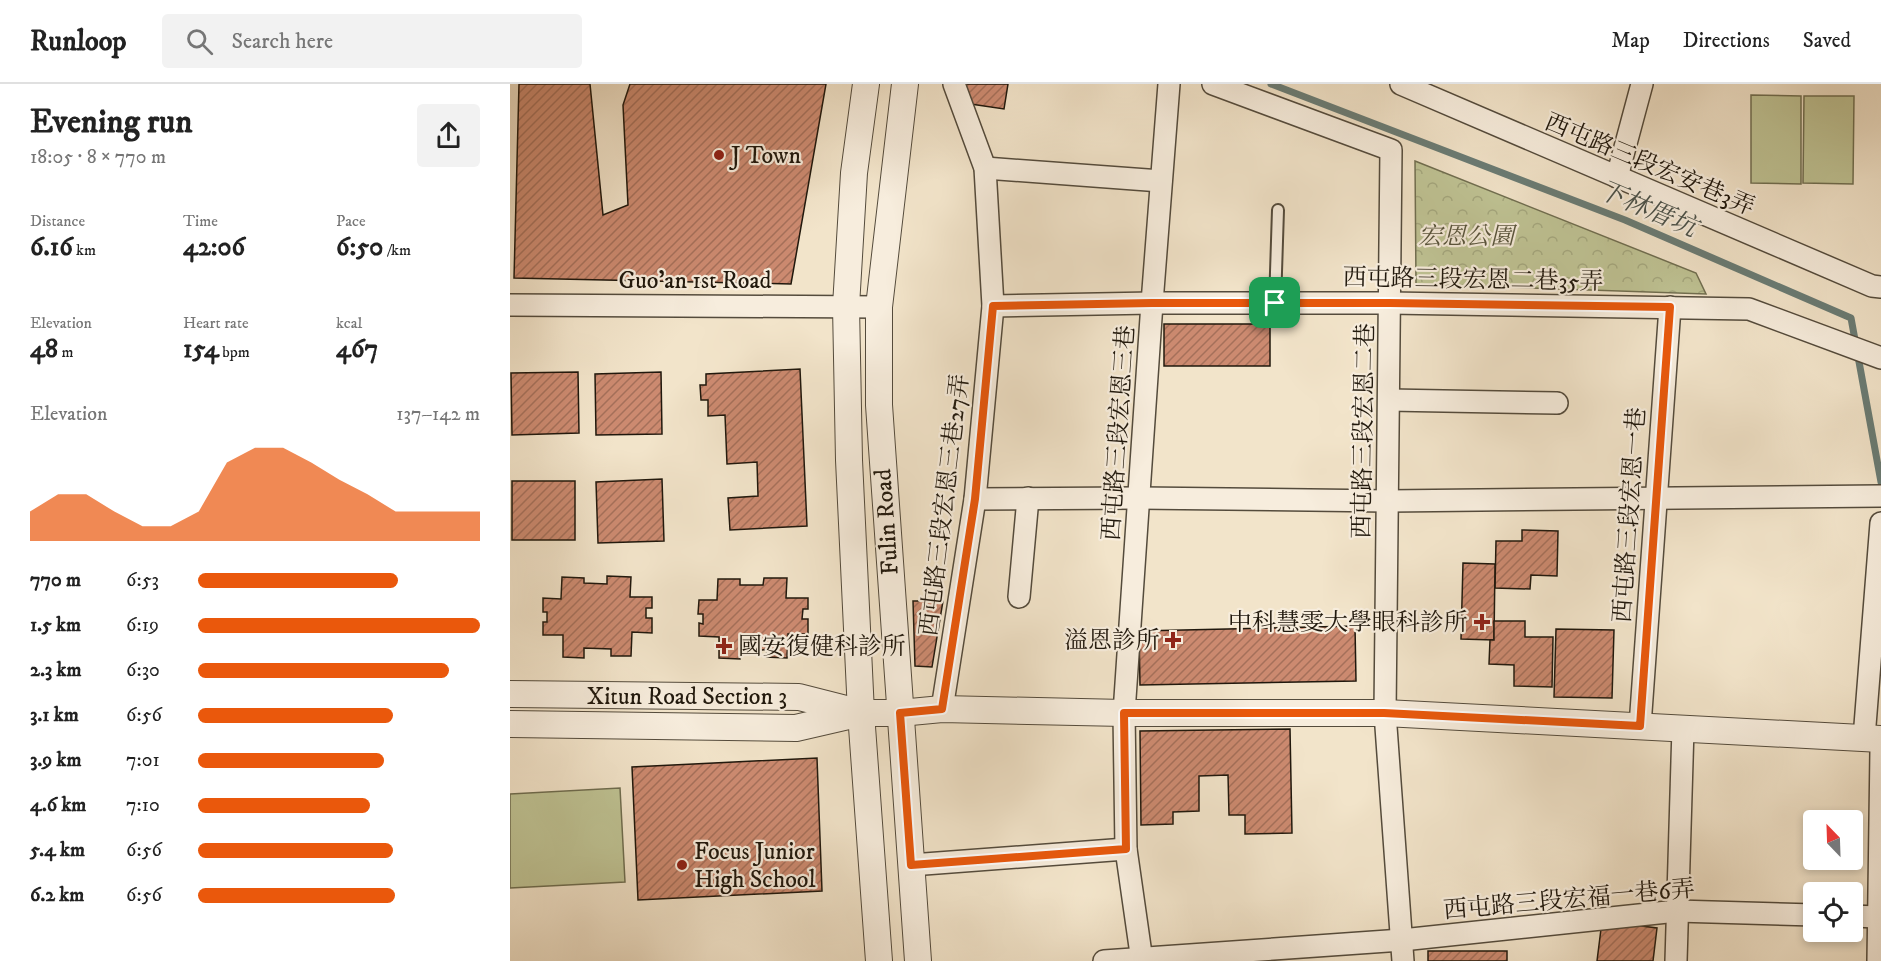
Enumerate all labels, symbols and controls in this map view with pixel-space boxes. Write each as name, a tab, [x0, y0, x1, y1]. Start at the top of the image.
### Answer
search box	[162, 14, 582, 68]
text: Runloop	[30, 24, 126, 59]
icon: search	[183, 25, 216, 58]
text: Search here	[231, 28, 333, 55]
text: Map	[1611, 28, 1650, 54]
text: Directions	[1683, 28, 1770, 54]
text: Saved	[1803, 28, 1851, 54]
text: Evening run	[30, 102, 192, 143]
button: share	[417, 104, 480, 167]
street label: 西屯路三段宏安巷3弄	[1540, 107, 1759, 223]
place label: J Town	[729, 141, 801, 171]
text: 18:05 · 8 × 770 m	[30, 145, 166, 170]
marker: J Town	[712, 148, 726, 162]
water label: 下林厝坑	[1593, 174, 1705, 246]
text: Distance	[30, 211, 85, 231]
text: Time	[183, 211, 218, 231]
text: Pace	[336, 211, 366, 231]
park label: 宏恩公園	[1418, 222, 1518, 252]
text: 6.16	[30, 231, 73, 264]
text: 42:06	[183, 231, 245, 264]
text: 6:50	[336, 231, 383, 264]
text: km	[73, 240, 96, 260]
text: /km	[383, 240, 411, 260]
street label: 西屯路三段宏恩二巷35弄	[1342, 263, 1604, 297]
street label: Guo’an 1st Road	[618, 266, 772, 296]
pin	[1249, 277, 1300, 328]
icon: arrive	[1258, 286, 1291, 319]
text: Elevation	[30, 313, 92, 333]
text: Heart rate	[183, 313, 249, 333]
text: kcal	[336, 313, 362, 333]
street label: 西屯路三段宏恩二巷	[1347, 323, 1381, 539]
street label: 西屯路三段宏恩三巷	[1097, 324, 1141, 542]
text: 48	[30, 333, 58, 366]
text: 154	[183, 333, 219, 366]
text: 467	[336, 333, 378, 366]
text: m	[58, 342, 73, 362]
text: bpm	[219, 342, 250, 362]
street label: 西屯路三段宏恩三巷27弄	[914, 372, 976, 638]
text: Elevation	[30, 402, 107, 427]
text: 137–142 m	[396, 402, 480, 427]
street label: 西屯路三段宏恩一巷	[1608, 406, 1652, 624]
street label: Fulin Road	[868, 468, 906, 576]
text: 770 m	[30, 568, 81, 593]
text: 6:53	[126, 568, 159, 593]
place label: 中科慧雯大學眼科診所	[1228, 608, 1468, 638]
text: 1.5 km	[30, 613, 81, 638]
text: 6:19	[126, 613, 159, 638]
marker: 中科慧雯大學眼科診所	[1473, 613, 1491, 631]
place label: 溢恩診所	[1064, 626, 1160, 656]
marker: 溢恩診所	[1164, 631, 1182, 649]
place label: 國安復健科診所	[738, 632, 906, 662]
marker: 國安復健科診所	[715, 637, 733, 655]
text: 2.3 km	[30, 658, 82, 683]
text: 6:30	[126, 658, 160, 683]
street label: Xitun Road Section 3	[587, 682, 787, 712]
text: 3.1 km	[30, 703, 79, 728]
text: 6:56	[126, 703, 162, 728]
text: 3.9 km	[30, 748, 81, 773]
text: 7:01	[126, 748, 160, 773]
text: 4.6 km	[30, 793, 86, 818]
text: 7:10	[126, 793, 160, 818]
north arrow	[1803, 810, 1863, 870]
map controls	[1803, 810, 1863, 942]
place label: Focus Junior High School	[694, 837, 816, 895]
text: 5.4 km	[30, 838, 85, 863]
text: 6:56	[126, 838, 162, 863]
marker: Focus Junior High School	[675, 858, 689, 872]
street label: 西屯路三段宏福一巷6弄	[1442, 874, 1696, 926]
button: locate	[1803, 882, 1863, 942]
text: 6.2 km	[30, 883, 84, 908]
text: 6:56	[126, 883, 162, 908]

